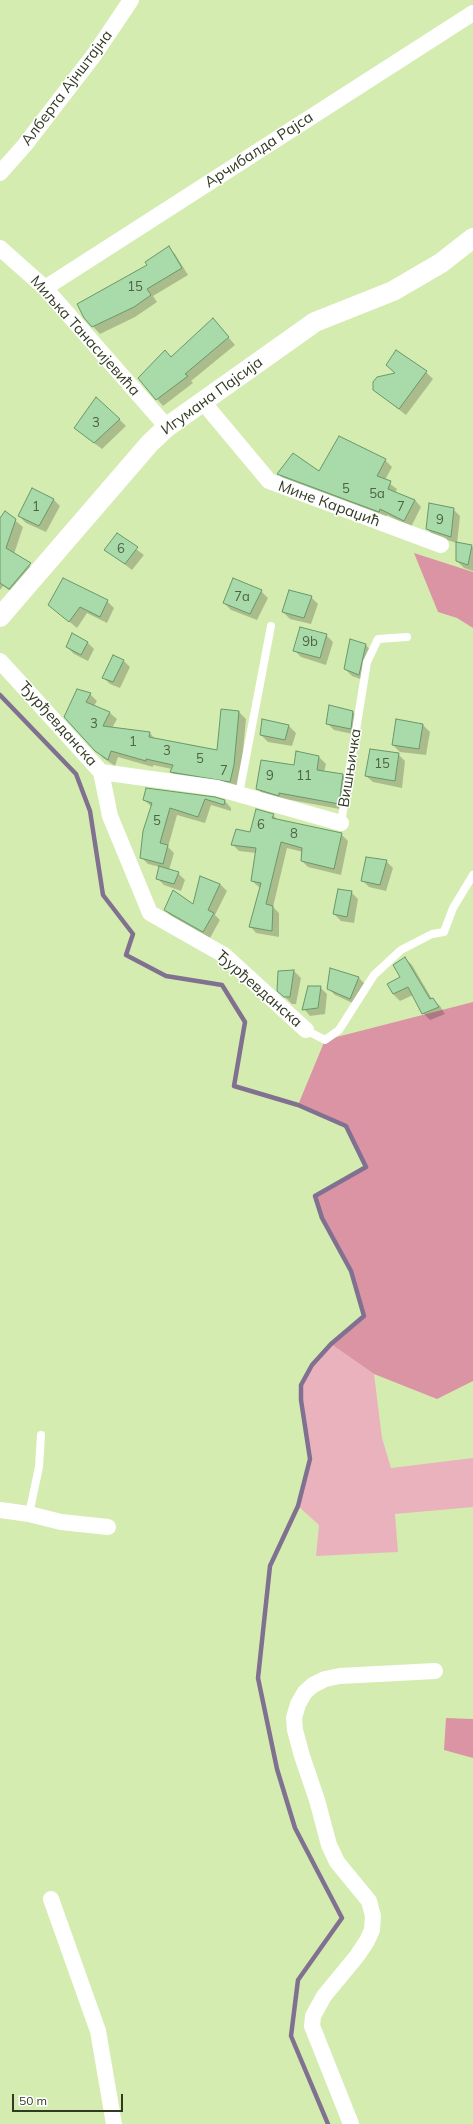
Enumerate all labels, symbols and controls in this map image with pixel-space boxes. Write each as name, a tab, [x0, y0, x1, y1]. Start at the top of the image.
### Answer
street label: Алберта Ајнштајна	[18, 27, 116, 149]
street label: Арчибалда Рајса	[201, 108, 317, 192]
street label: Миљка Танасијевића	[26, 272, 144, 400]
house number: 15	[127, 279, 143, 295]
street label: Игумана Пајсија	[158, 353, 266, 439]
house number: 3	[92, 415, 100, 431]
street label: Мине Караџић	[276, 477, 382, 531]
house number: 5	[342, 481, 350, 497]
house number: 5a	[369, 486, 385, 502]
house number: 1	[32, 499, 40, 515]
house number: 7	[397, 499, 405, 515]
house number: 9	[436, 512, 444, 528]
house number: 6	[117, 541, 125, 557]
house number: 7a	[234, 589, 250, 605]
house number: 9b	[302, 634, 318, 650]
street label: Ђурђевданска	[15, 678, 101, 770]
house number: 3	[90, 716, 98, 732]
street label: Вишњичка	[335, 727, 365, 809]
house number: 1	[129, 734, 137, 750]
house number: 3	[163, 743, 171, 759]
house number: 5	[196, 751, 204, 767]
house number: 15	[374, 756, 390, 772]
house number: 7	[220, 763, 228, 779]
house number: 9	[266, 768, 274, 784]
house number: 11	[296, 768, 312, 784]
house number: 5	[153, 813, 161, 829]
house number: 6	[257, 817, 265, 833]
house number: 8	[290, 826, 298, 842]
street label: Ђурђевданска	[212, 947, 306, 1031]
scale bar	[14, 2086, 125, 2112]
text: 50 m	[19, 2093, 47, 2108]

